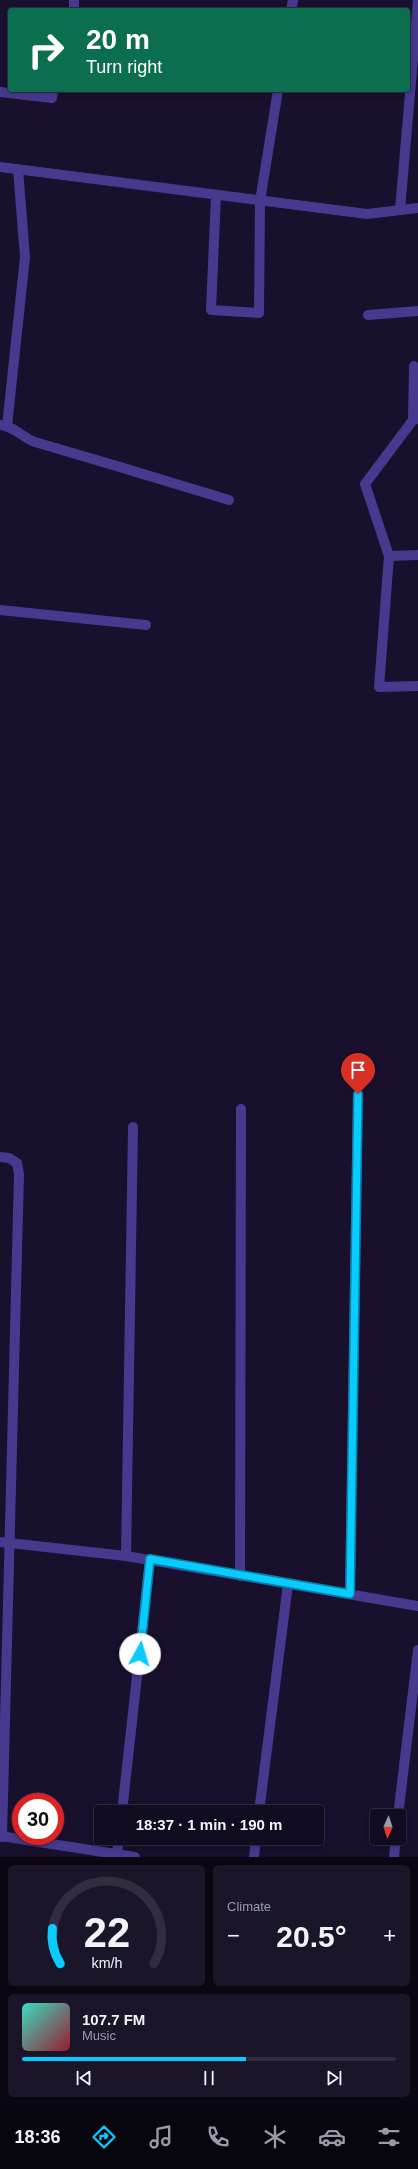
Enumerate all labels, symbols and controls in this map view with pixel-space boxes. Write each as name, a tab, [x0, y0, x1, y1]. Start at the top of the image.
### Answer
icon: right	[20, 24, 72, 76]
text: 20 m	[86, 24, 150, 55]
text: Turn right	[86, 57, 162, 77]
pin	[341, 1053, 375, 1094]
icon: arrive	[347, 1059, 369, 1081]
position arrow	[119, 1633, 161, 1675]
speed limit sign: 30	[12, 1793, 64, 1845]
north arrow	[370, 1809, 406, 1845]
map controls	[370, 1809, 406, 1845]
text: 18:37 · 1 min · 190 m	[136, 1816, 282, 1833]
text: Climate	[227, 1899, 271, 1914]
text: 22	[83, 1908, 130, 1955]
text: 20.5°	[276, 1920, 347, 1953]
text: −	[227, 1923, 240, 1948]
text: +	[383, 1923, 396, 1948]
text: km/h	[91, 1954, 122, 1970]
text: 107.7 FM	[82, 2011, 145, 2028]
text: Music	[82, 2028, 116, 2043]
icon: previous	[73, 2067, 95, 2089]
icon: pause	[198, 2067, 220, 2089]
icon: next	[323, 2067, 345, 2089]
icon: directions	[90, 2123, 118, 2151]
icon: music	[147, 2123, 175, 2151]
icon: phone	[204, 2123, 232, 2151]
icon: climate	[261, 2123, 289, 2151]
icon: car	[318, 2123, 346, 2151]
icon: filters	[375, 2123, 403, 2151]
text: 18:36	[15, 2127, 61, 2147]

